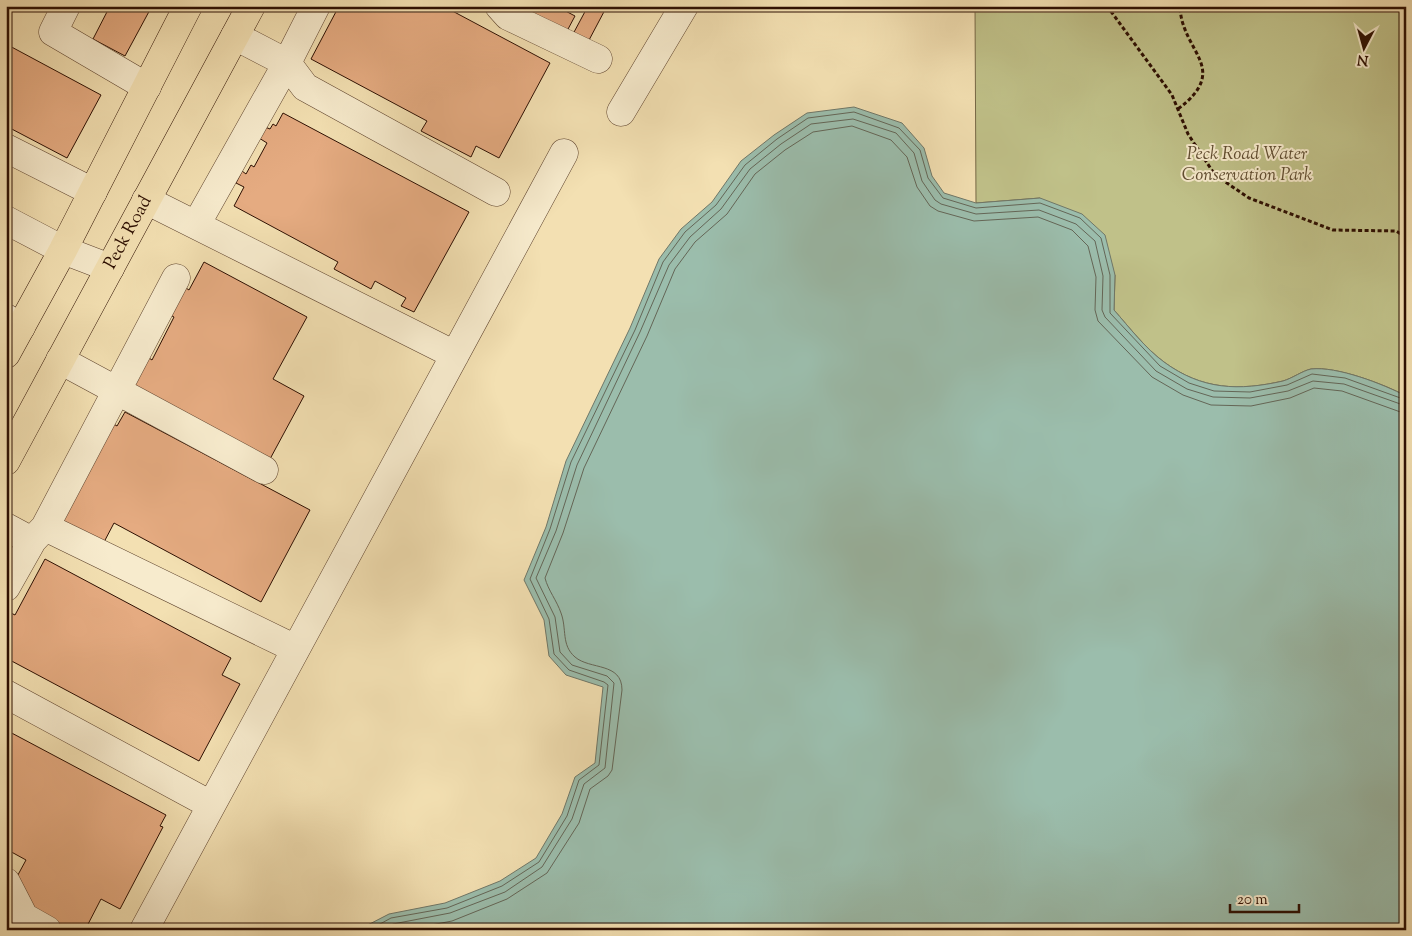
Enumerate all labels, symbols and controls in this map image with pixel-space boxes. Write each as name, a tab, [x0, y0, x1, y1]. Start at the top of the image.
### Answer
north arrow	[1340, 22, 1390, 72]
text: N	[1356, 48, 1369, 69]
park label: Peck Road Water Conservation Park	[1182, 142, 1312, 189]
street label: Peck Road	[98, 192, 159, 274]
scale bar	[1230, 881, 1298, 913]
text: 20 m	[1237, 890, 1268, 911]

